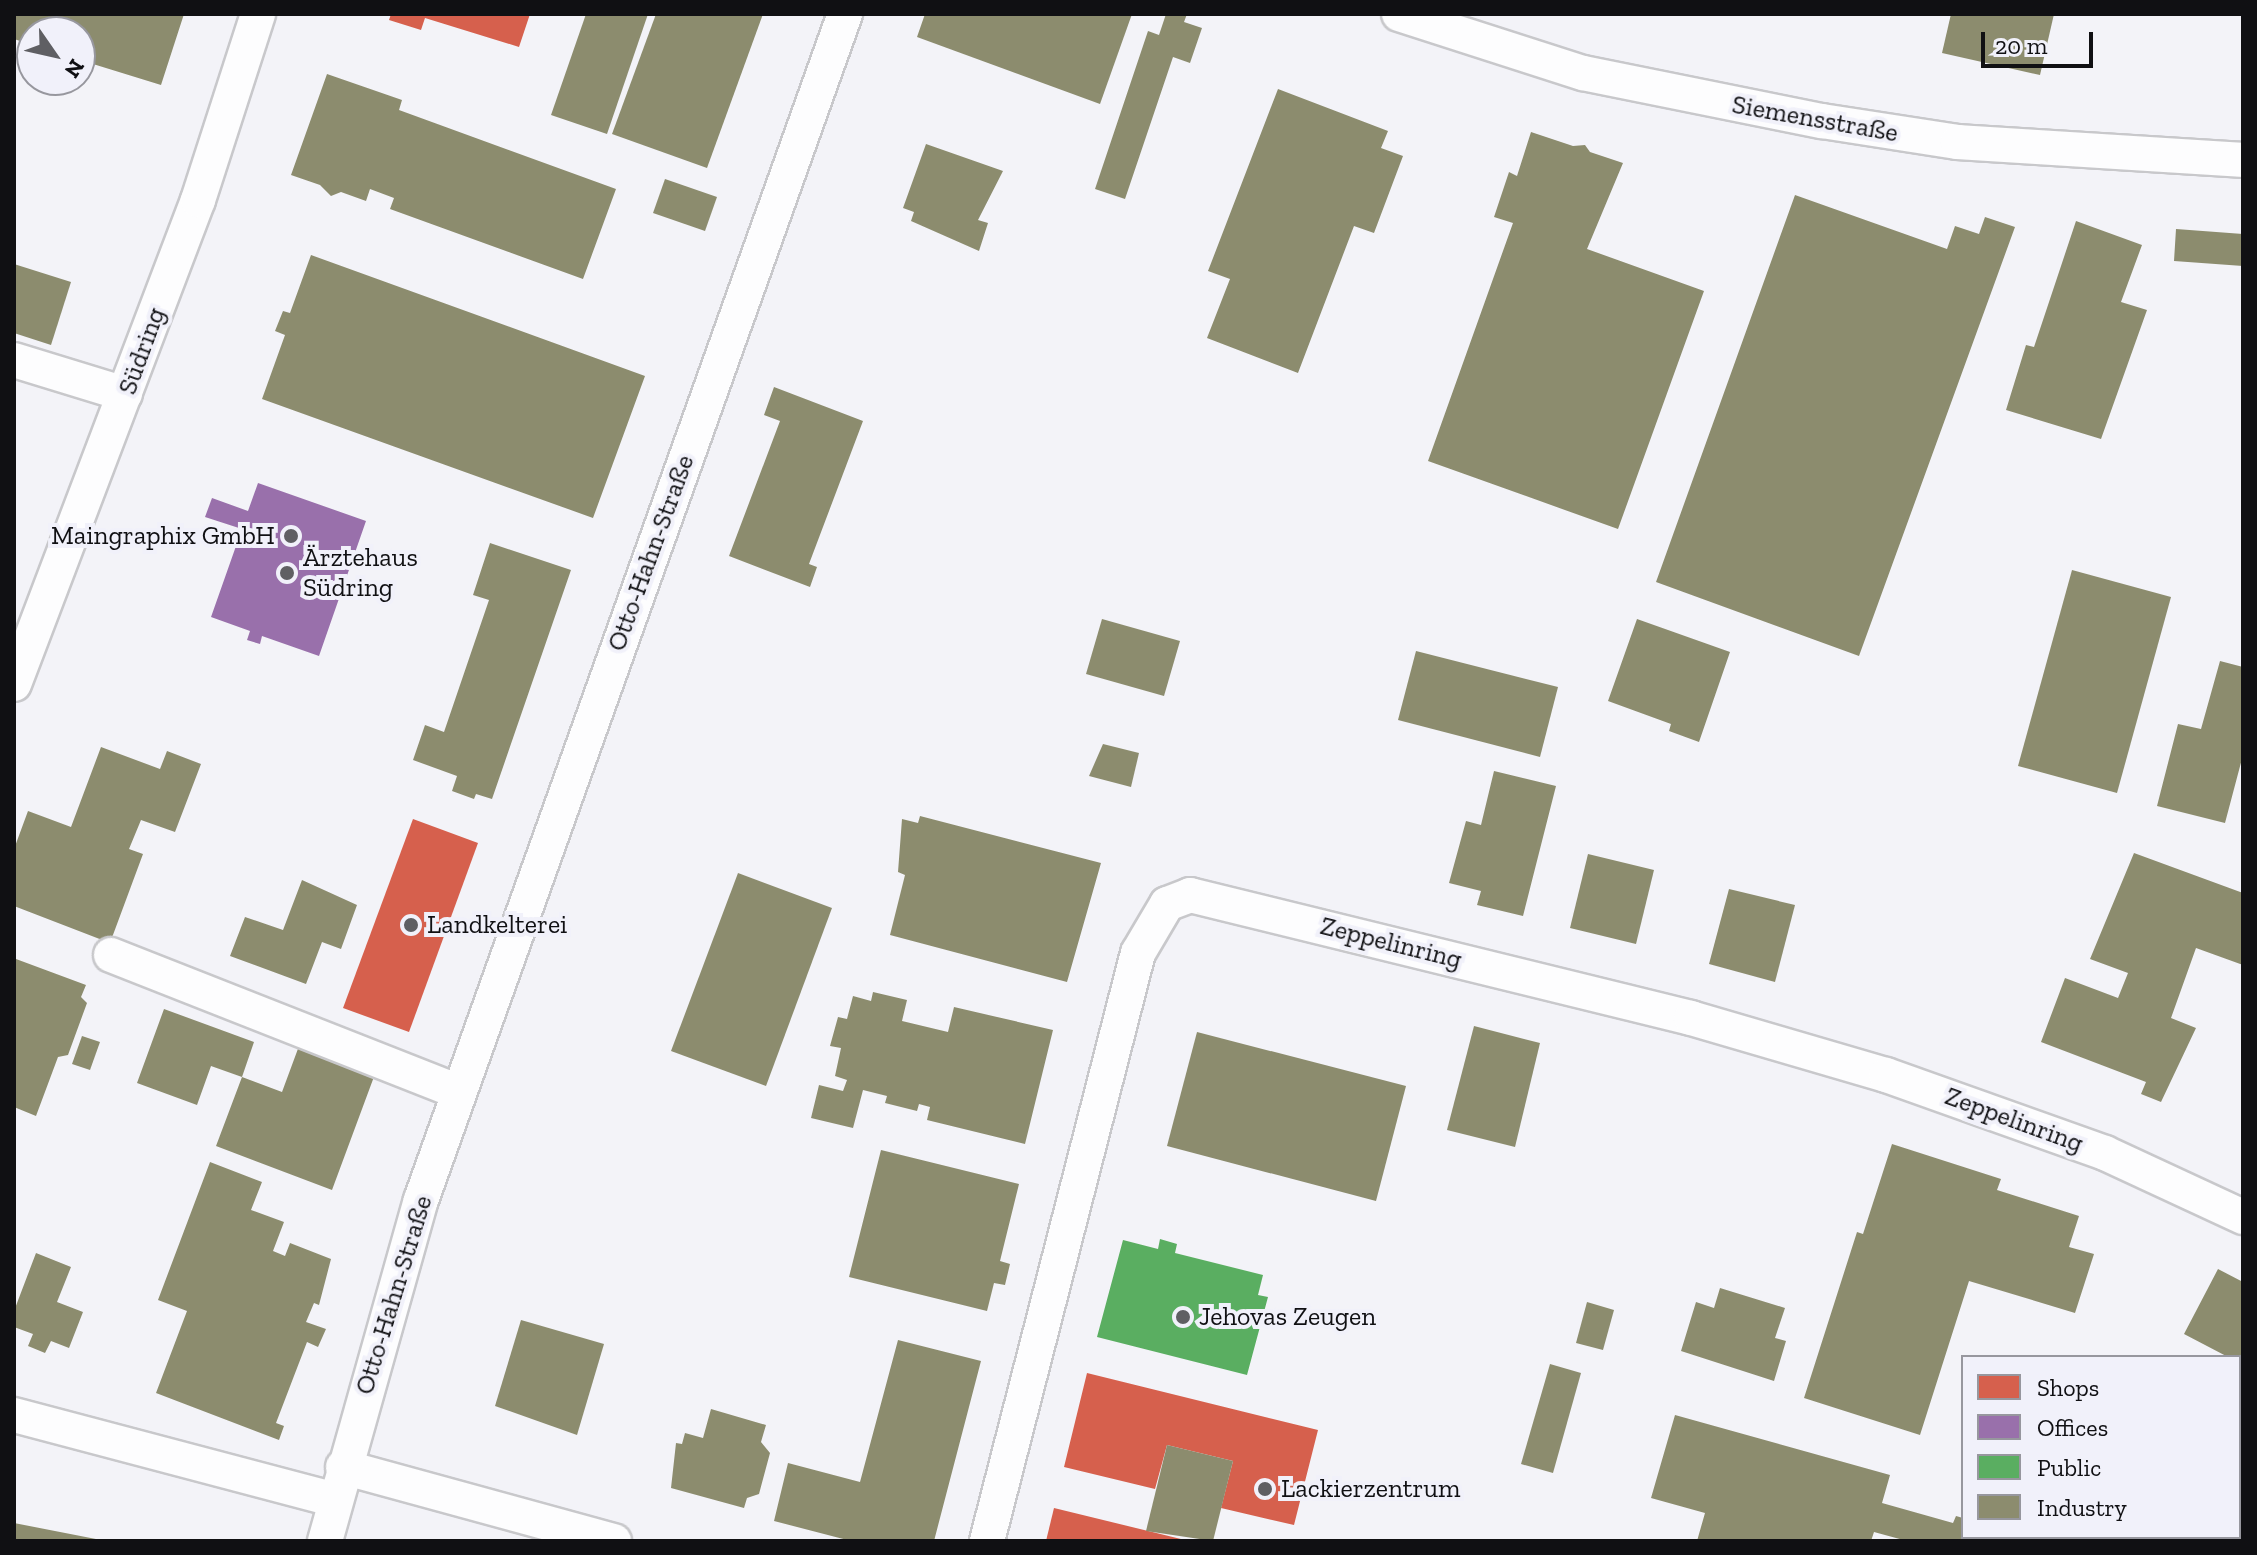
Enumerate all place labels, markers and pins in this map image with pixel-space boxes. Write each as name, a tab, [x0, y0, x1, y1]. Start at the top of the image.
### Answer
place label: Maingraphix GmbH	[51, 520, 275, 552]
marker: Maingraphix GmbH	[282, 527, 300, 545]
place label: Ärztehaus Südring	[303, 542, 418, 604]
marker: Ärztehaus Südring	[278, 564, 296, 582]
place label: Landkelterei	[427, 909, 567, 941]
marker: Landkelterei	[402, 916, 420, 934]
place label: Jehovas Zeugen	[1199, 1301, 1376, 1333]
marker: Jehovas Zeugen	[1174, 1308, 1192, 1326]
place label: Lackierzentrum	[1281, 1473, 1460, 1505]
marker: Lackierzentrum	[1256, 1480, 1274, 1498]

